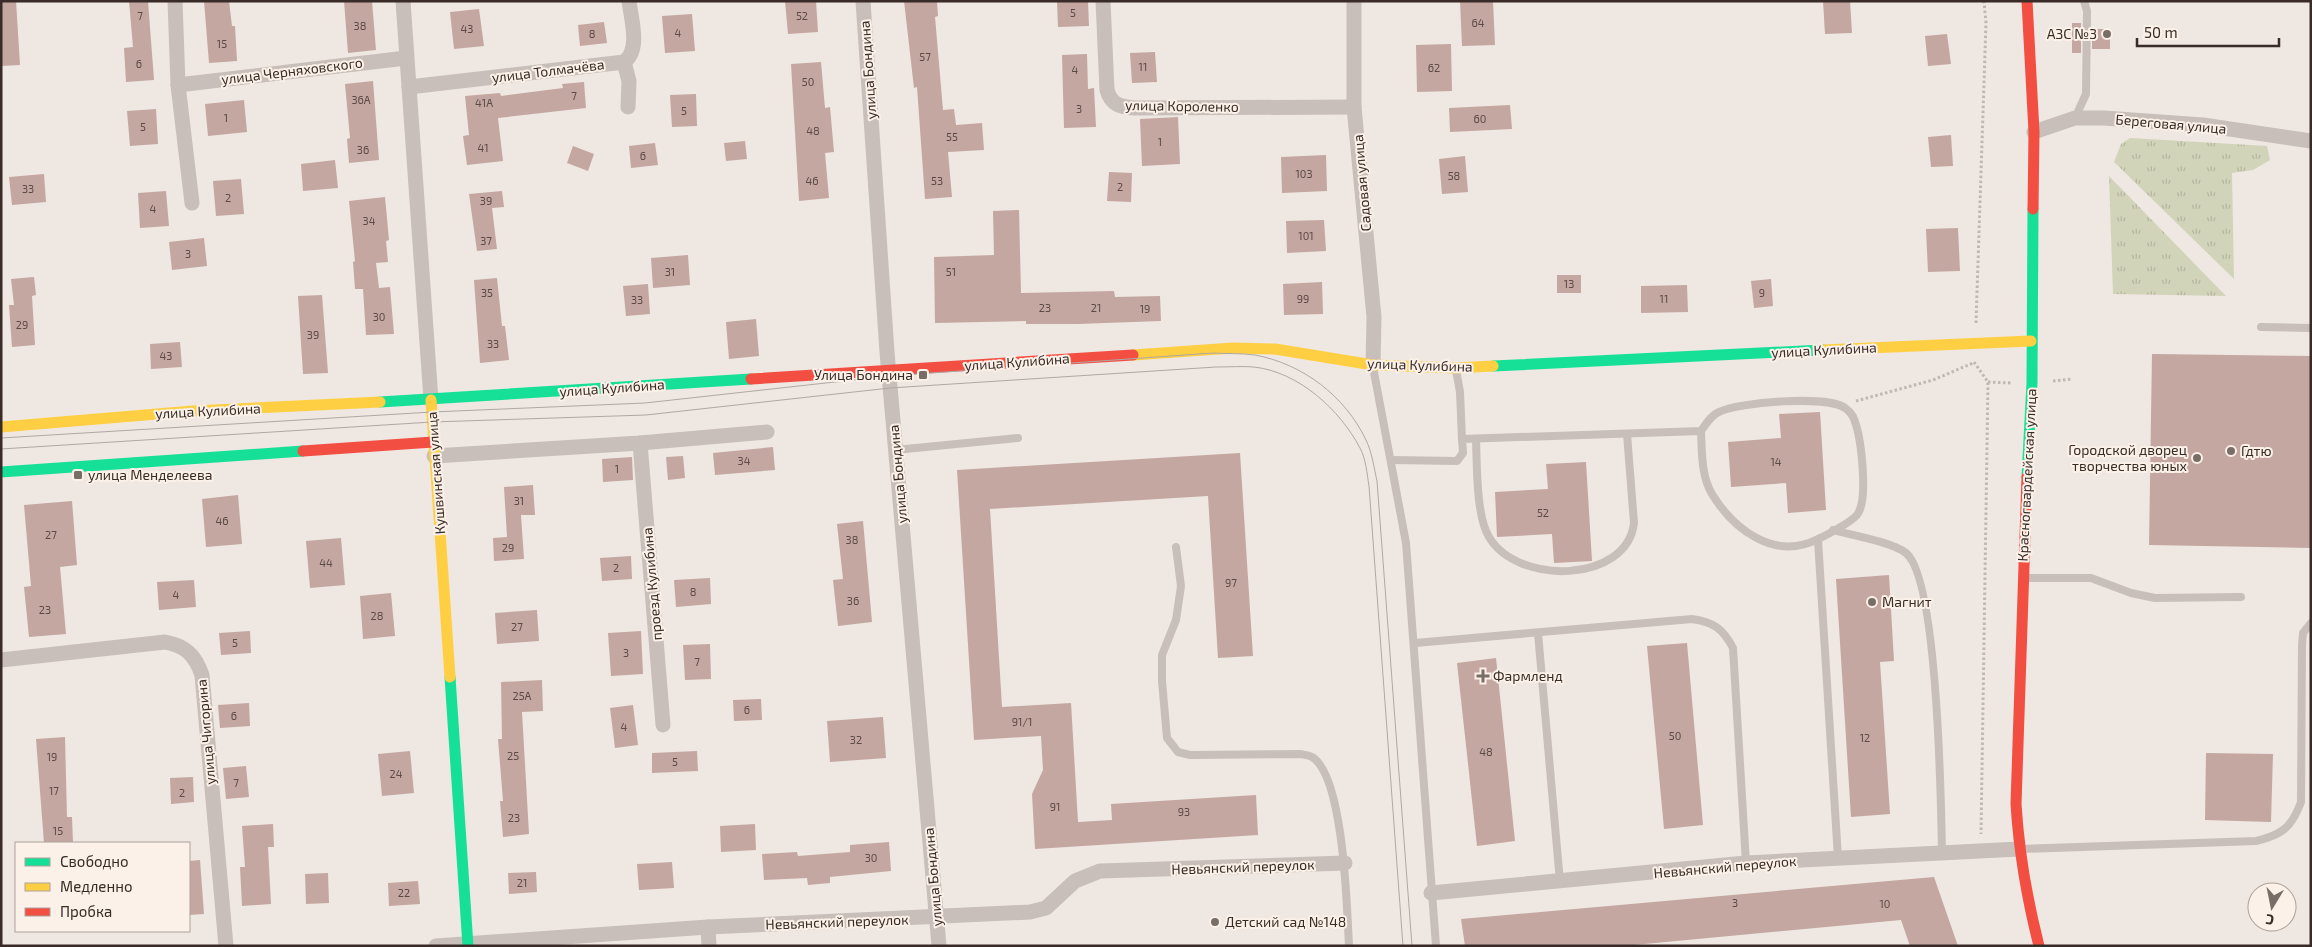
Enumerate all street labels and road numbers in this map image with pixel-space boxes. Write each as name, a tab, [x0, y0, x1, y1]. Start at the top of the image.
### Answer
street label: улица Бондина	[856, 20, 879, 120]
street label: улица Черняховского	[220, 53, 364, 88]
street label: улица Толмачёва	[491, 55, 605, 86]
street label: улица Короленко	[1125, 96, 1239, 115]
street label: Береговая улица	[2115, 110, 2227, 137]
street label: Садовая улица	[1349, 134, 1374, 232]
street label: улица Кулибина	[1771, 338, 1877, 361]
street label: улица Кулибина	[964, 349, 1070, 374]
street label: улица Кулибина	[1367, 354, 1473, 375]
street label: улица Кулибина	[559, 375, 665, 400]
street label: Красногвардейская улица	[2013, 388, 2040, 562]
street label: улица Кулибина	[155, 399, 261, 422]
street label: Кушвинская улица	[423, 411, 448, 535]
street label: улица Бондина	[885, 424, 910, 524]
street label: проезд Кулибина	[638, 527, 665, 641]
street label: улица Чигорина	[192, 679, 219, 785]
street label: улица Бондина	[920, 827, 945, 927]
street label: Невьянский переулок	[1653, 852, 1798, 881]
street label: Невьянский переулок	[1171, 855, 1315, 877]
street label: Невьянский переулок	[765, 910, 909, 932]

